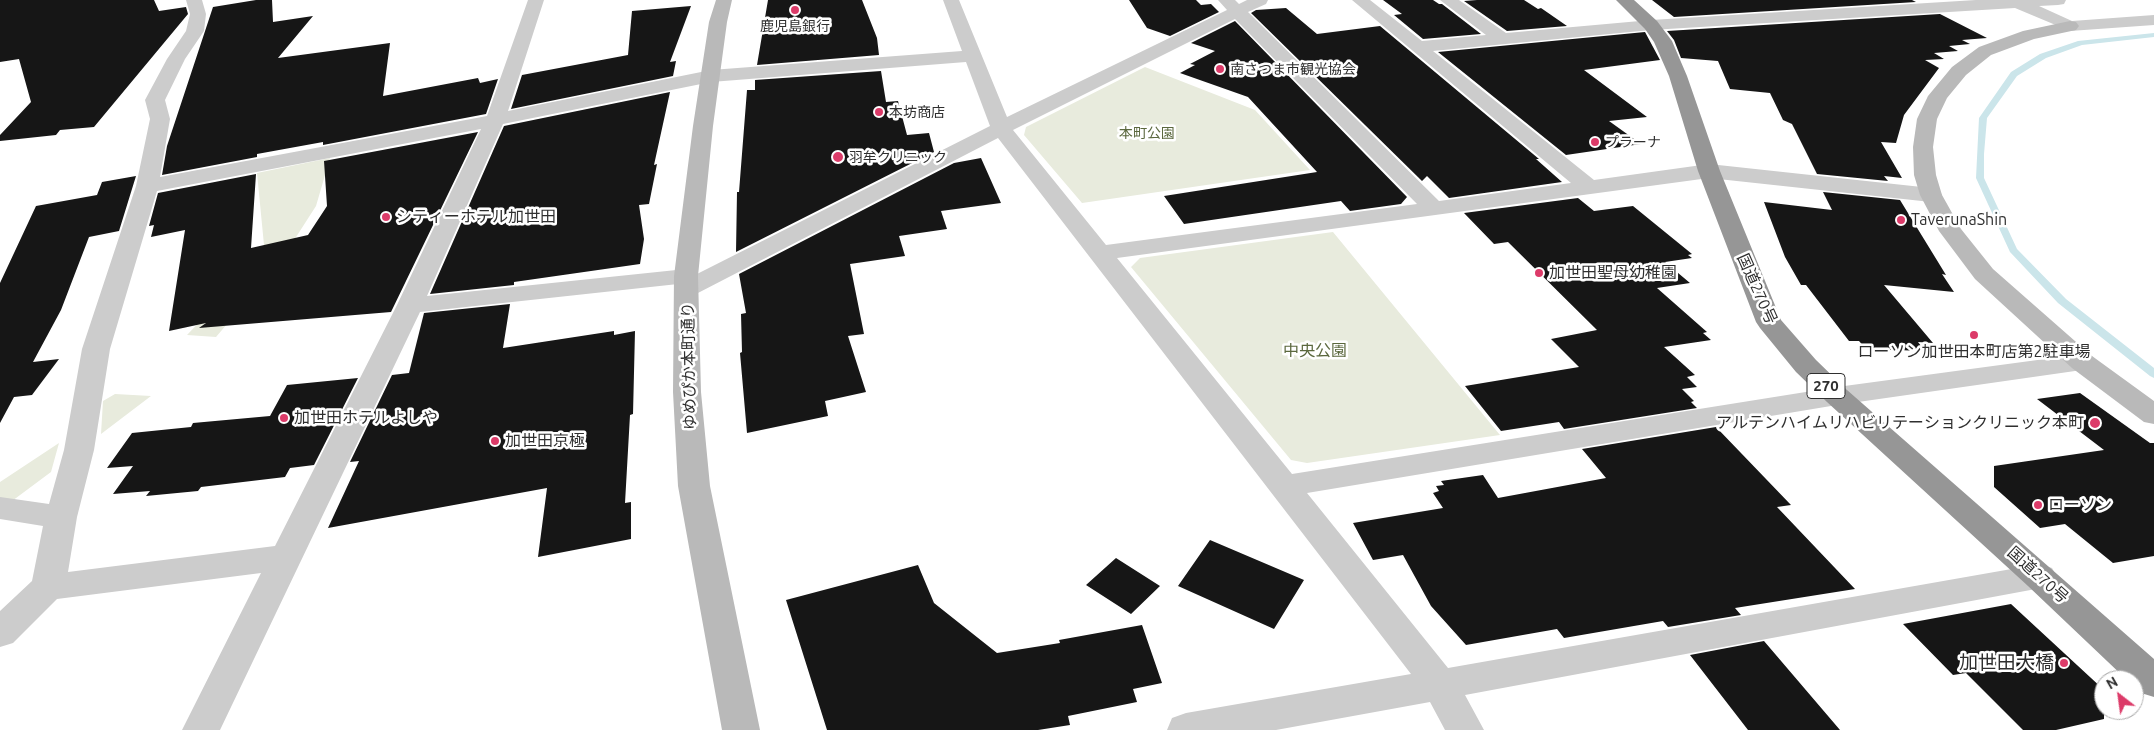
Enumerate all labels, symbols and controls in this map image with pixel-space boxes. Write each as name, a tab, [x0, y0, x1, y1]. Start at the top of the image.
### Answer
marker: 鹿児島銀行	[789, 4, 801, 16]
place label: 鹿児島銀行	[760, 18, 830, 34]
place label: 南さつま市観光協会	[1230, 61, 1356, 77]
marker: 南さつま市観光協会	[1214, 63, 1226, 75]
place label: 本坊商店	[889, 104, 945, 120]
marker: 本坊商店	[873, 106, 885, 118]
park label: 本町公園	[1119, 125, 1175, 141]
place label: プラーナ	[1605, 134, 1661, 150]
marker: プラーナ	[1589, 136, 1601, 148]
place label: 羽牟クリニック	[849, 149, 947, 165]
marker: 羽牟クリニック	[831, 150, 845, 164]
place label: シティーホテル加世田	[396, 207, 556, 227]
place label: TaverunaShin	[1911, 210, 2007, 230]
marker: シティーホテル加世田	[380, 211, 392, 223]
marker: TaverunaShin	[1895, 214, 1907, 226]
street label: 国道270号	[1733, 251, 1781, 327]
place label: 加世田聖母幼稚園	[1549, 263, 1677, 283]
marker: 加世田聖母幼稚園	[1533, 267, 1545, 279]
street label: ゆめぴか本町通り	[678, 302, 700, 430]
marker: ローソン加世田本町店第2駐車場	[1968, 329, 1980, 341]
park label: 中央公園	[1283, 341, 1347, 361]
place label: ローソン加世田本町店第2駐車場	[1857, 342, 2091, 362]
road number: 270	[1807, 374, 1845, 398]
place label: 加世田ホテルよしや	[294, 408, 438, 428]
marker: 加世田ホテルよしや	[278, 412, 290, 424]
place label: アルテンハイムリハビリテーションクリニック本町	[1716, 413, 2084, 433]
marker: アルテンハイムリハビリテーションクリニック本町	[2088, 416, 2102, 430]
place label: 加世田京極	[505, 431, 585, 451]
marker: 加世田京極	[489, 435, 501, 447]
place label: ローソン	[2048, 495, 2112, 515]
marker: ローソン	[2032, 499, 2044, 511]
street label: 国道270号	[2004, 543, 2072, 607]
place label: 加世田大橋	[1959, 652, 2054, 674]
marker: 加世田大橋	[2058, 657, 2070, 669]
north arrow	[2094, 670, 2144, 720]
text: N	[2103, 673, 2121, 692]

